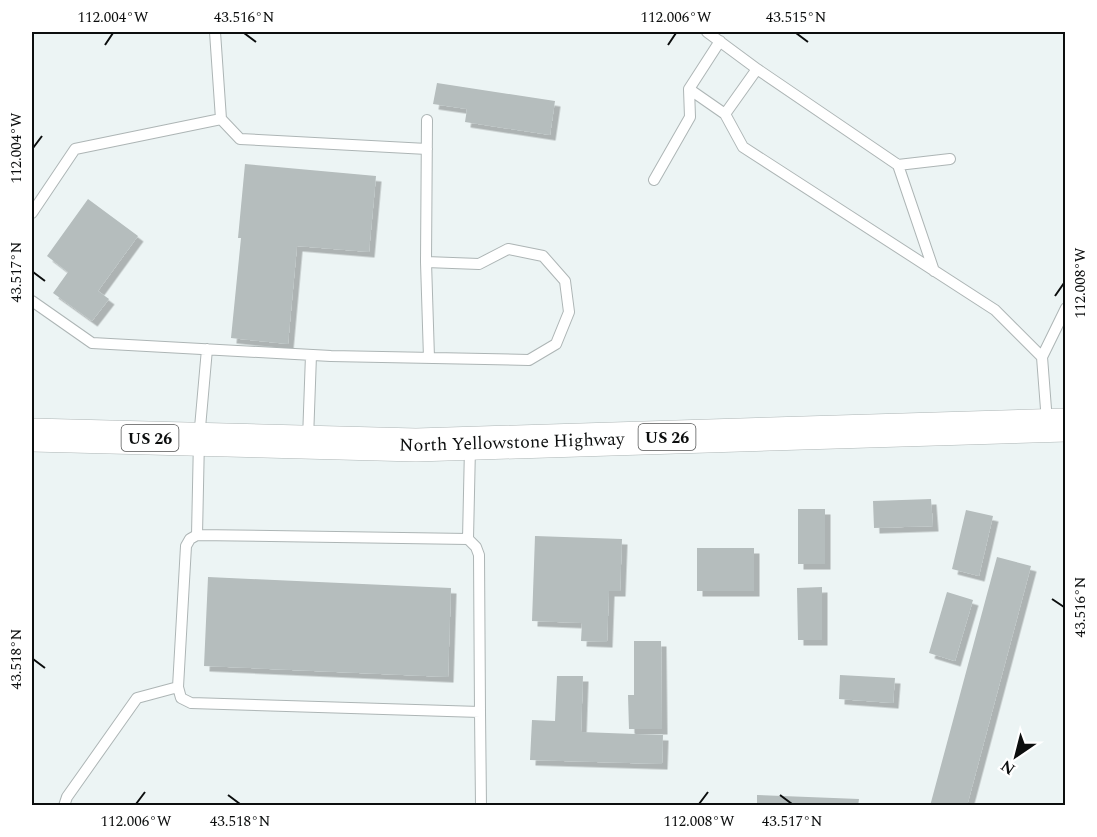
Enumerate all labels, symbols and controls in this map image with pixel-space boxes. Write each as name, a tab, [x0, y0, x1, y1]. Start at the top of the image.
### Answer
text: 112.004°W	[78, 6, 149, 29]
text: 43.516°N	[214, 6, 274, 29]
text: 112.006°W	[641, 6, 712, 29]
text: 43.515°N	[766, 6, 826, 29]
text: 112.004°W	[5, 112, 28, 183]
text: 43.517°N	[5, 242, 28, 302]
text: 112.008°W	[1069, 247, 1092, 318]
road number: US 26	[638, 424, 696, 450]
road number: US 26	[122, 425, 178, 451]
street label: North Yellowstone Highway	[399, 426, 626, 459]
text: 43.516°N	[1069, 577, 1092, 637]
text: 43.518°N	[5, 629, 28, 689]
north arrow	[986, 726, 1046, 786]
text: N	[996, 754, 1020, 781]
text: 112.006°W	[101, 810, 172, 833]
text: 43.518°N	[210, 810, 270, 833]
text: 112.008°W	[664, 810, 735, 833]
text: 43.517°N	[762, 810, 822, 833]

